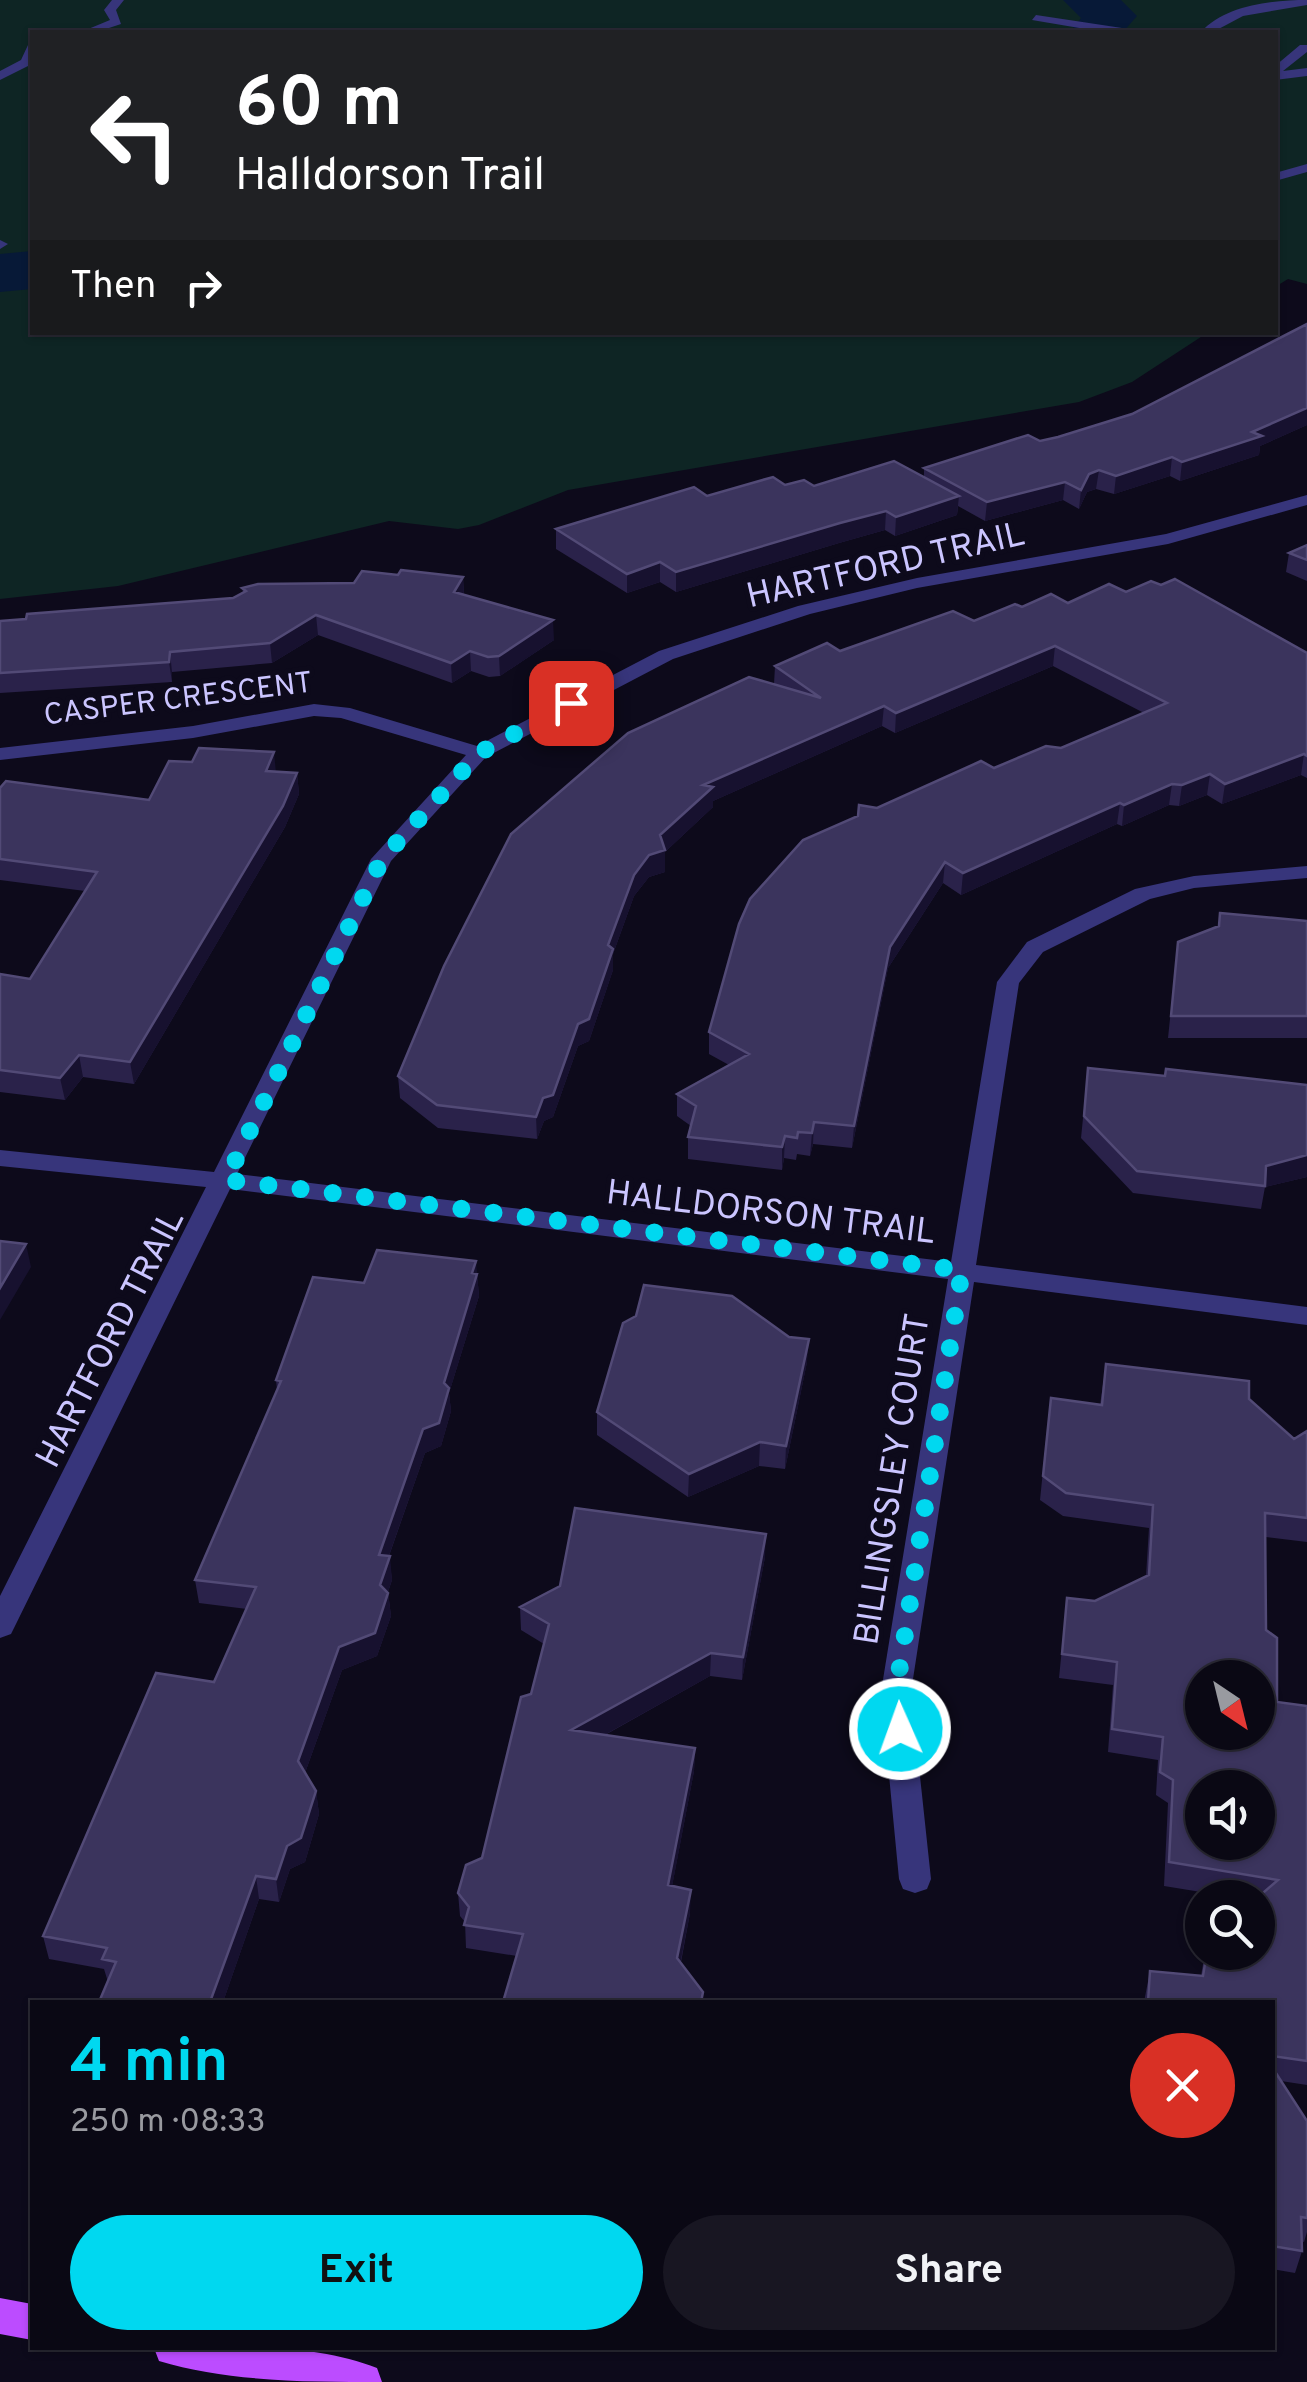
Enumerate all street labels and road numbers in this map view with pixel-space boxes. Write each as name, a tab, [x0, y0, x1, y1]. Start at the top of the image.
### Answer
street label: HARTFORD TRAIL	[742, 514, 1029, 620]
street label: CASPER CRESCENT	[42, 666, 315, 735]
street label: HALLDORSON TRAIL	[604, 1172, 938, 1256]
street label: HARTFORD TRAIL	[28, 1203, 196, 1476]
street label: BILLINGSLEY COURT	[846, 1311, 942, 1648]

